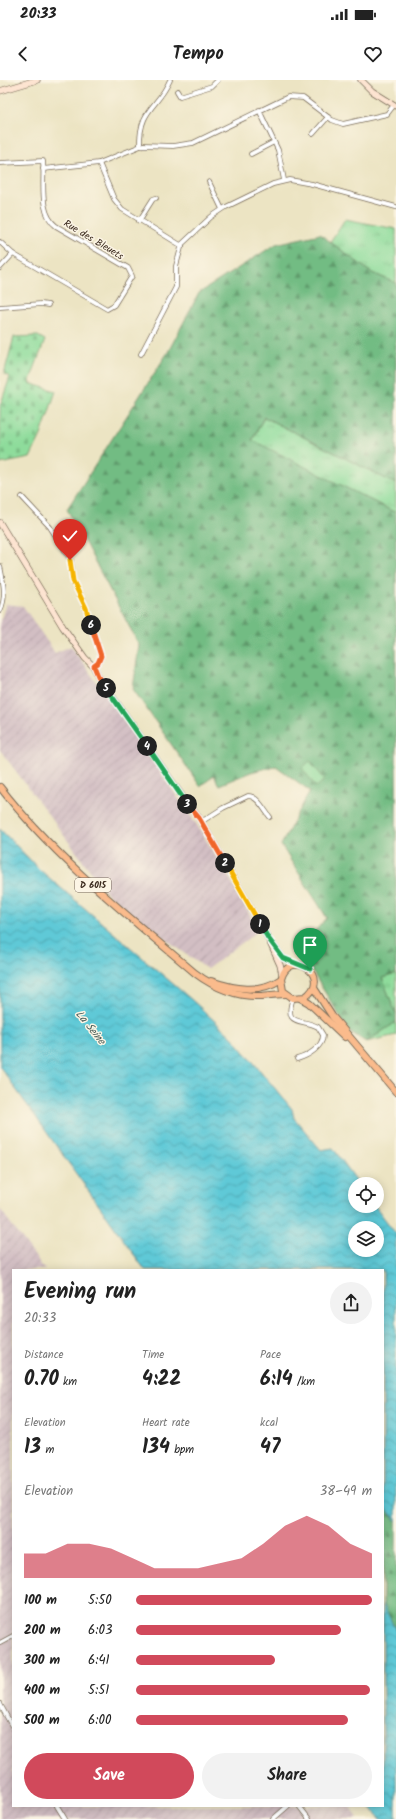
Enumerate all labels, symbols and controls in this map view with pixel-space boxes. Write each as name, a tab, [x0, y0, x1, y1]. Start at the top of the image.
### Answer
text: 20:33	[20, 2, 57, 26]
text: Tempo	[172, 40, 224, 69]
icon: back	[12, 43, 34, 65]
icon: heart	[362, 43, 384, 65]
street label: Rue des Bleuets	[60, 216, 127, 265]
pin	[53, 519, 87, 560]
icon: check	[59, 525, 81, 547]
pin: 6	[81, 615, 101, 635]
text: 6	[88, 616, 94, 634]
pin: 5	[96, 678, 116, 698]
text: 5	[103, 679, 109, 697]
pin: 4	[137, 736, 157, 756]
text: 4	[144, 737, 150, 755]
pin: 3	[177, 794, 197, 814]
text: 3	[184, 795, 190, 813]
pin: 2	[215, 853, 235, 873]
text: 2	[222, 854, 228, 872]
road number: D 6015	[75, 878, 111, 892]
pin: 1	[250, 914, 270, 934]
text: 1	[258, 915, 262, 933]
pin	[293, 928, 327, 969]
icon: arrive	[299, 934, 321, 956]
water label: La Seine	[71, 1006, 110, 1050]
map controls	[348, 1177, 384, 1257]
button: locate	[348, 1177, 384, 1213]
button: layers	[348, 1221, 384, 1257]
text: Evening run	[24, 1275, 136, 1310]
button: share	[330, 1282, 372, 1324]
text: 20:33	[24, 1308, 56, 1329]
text: Distance	[24, 1346, 64, 1364]
text: Time	[142, 1346, 164, 1364]
text: Pace	[260, 1346, 281, 1364]
text: 0.70	[24, 1364, 59, 1396]
text: 4:22	[142, 1364, 181, 1396]
text: 6:14	[260, 1364, 293, 1396]
text: km	[59, 1373, 77, 1391]
text: /km	[293, 1373, 315, 1391]
text: Elevation	[24, 1414, 66, 1432]
text: Heart rate	[142, 1414, 190, 1432]
text: kcal	[260, 1414, 278, 1432]
text: 13	[24, 1432, 41, 1464]
text: 134	[142, 1432, 170, 1464]
text: 47	[260, 1432, 280, 1464]
text: m	[41, 1441, 54, 1459]
text: bpm	[170, 1441, 194, 1459]
text: Elevation	[24, 1481, 73, 1502]
text: 38–49 m	[320, 1481, 372, 1502]
text: 100 m	[24, 1590, 57, 1611]
text: 5:50	[88, 1590, 112, 1611]
text: 200 m	[24, 1620, 61, 1641]
text: 6:03	[88, 1620, 112, 1641]
text: 300 m	[24, 1650, 60, 1671]
text: 6:41	[88, 1650, 110, 1671]
text: 400 m	[24, 1680, 60, 1701]
text: 5:51	[88, 1680, 109, 1701]
text: 500 m	[24, 1710, 60, 1731]
text: 6:00	[88, 1710, 111, 1731]
button: Save	[24, 1753, 194, 1799]
button: Share	[202, 1753, 372, 1799]

